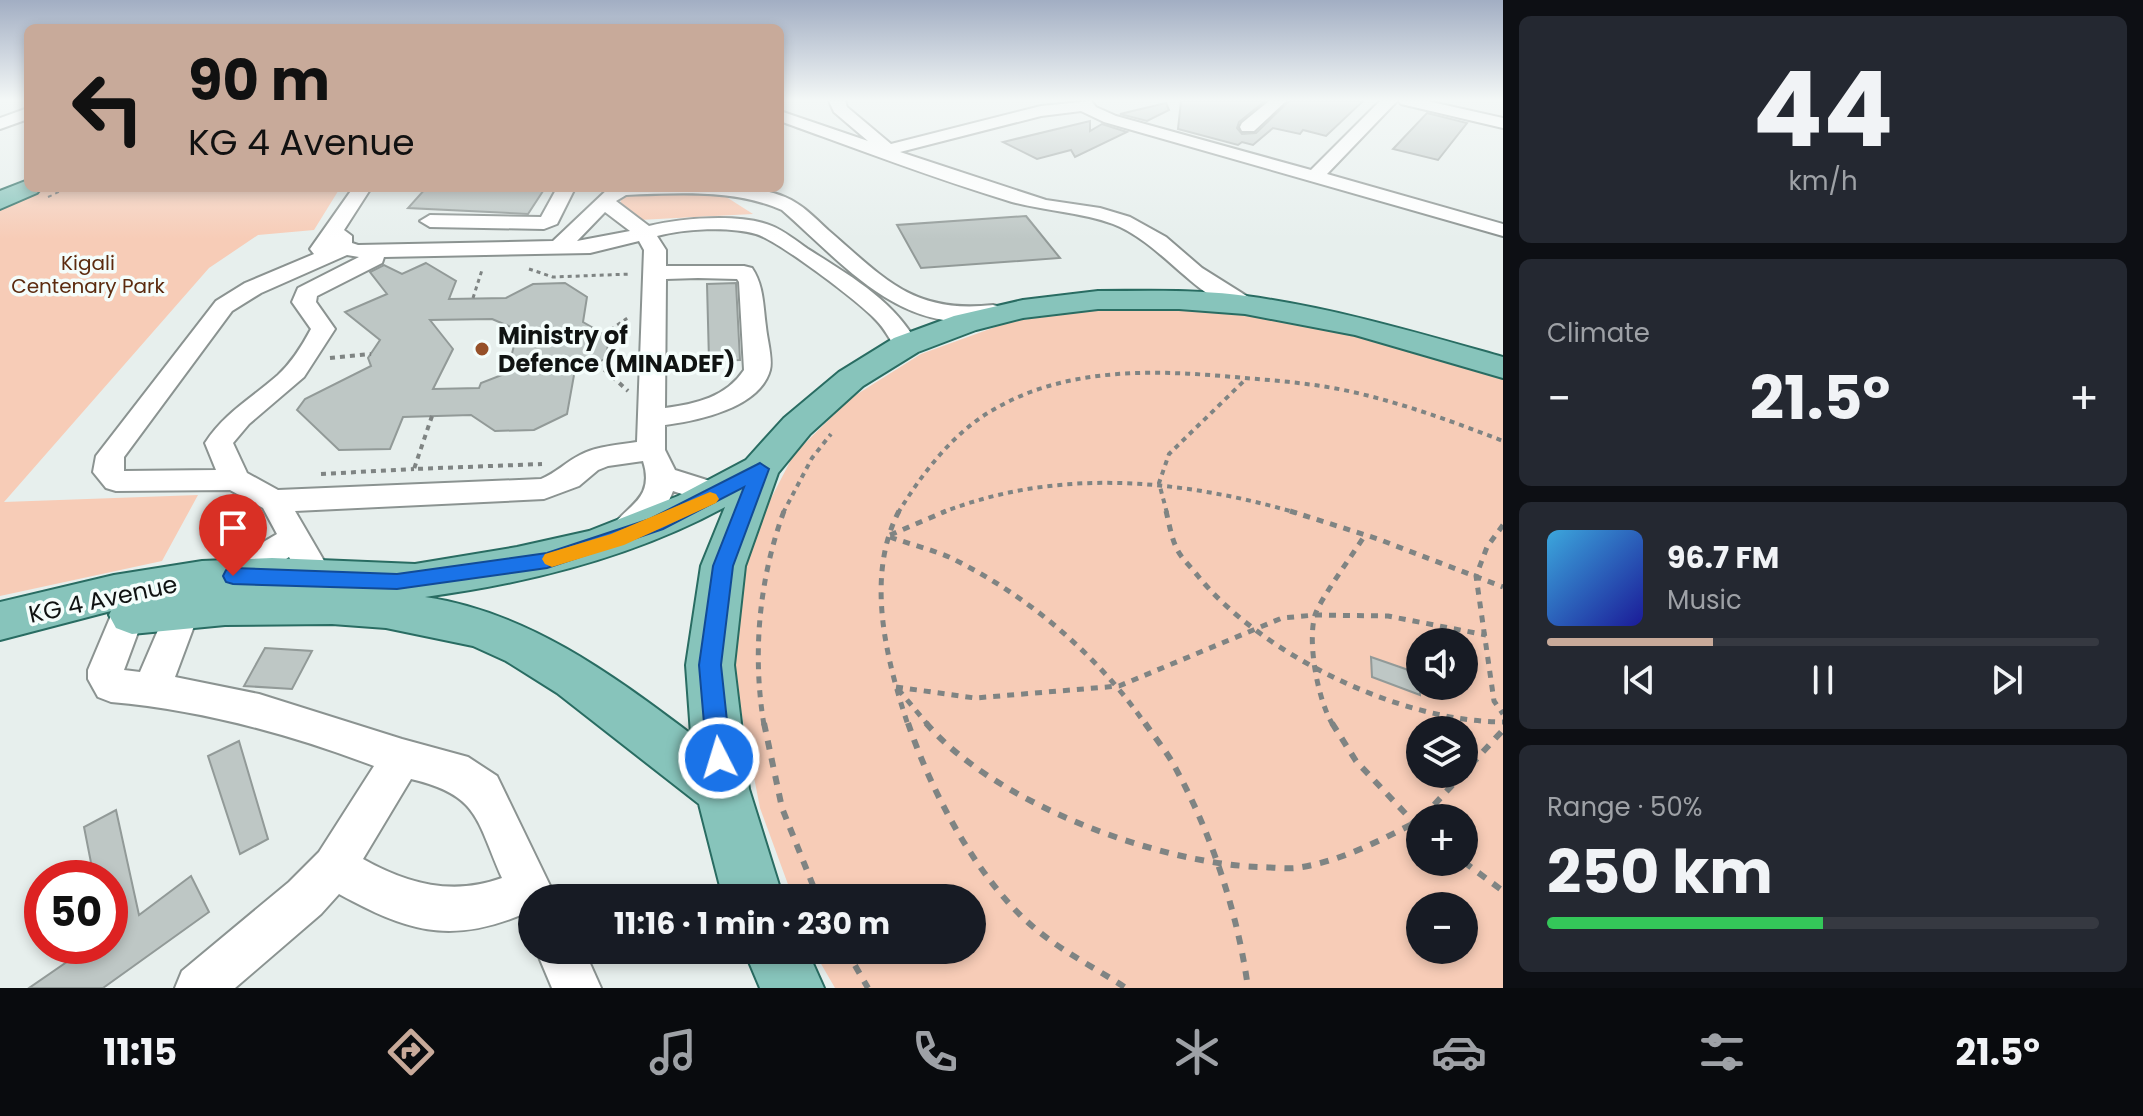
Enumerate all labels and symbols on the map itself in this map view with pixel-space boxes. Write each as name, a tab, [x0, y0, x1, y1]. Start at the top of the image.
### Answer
park label: Kigali Centenary Park	[11, 249, 165, 300]
place label: Ministry of Defence (MINADEF)	[498, 319, 736, 380]
marker: Ministry of Defence (MINADEF)	[473, 340, 491, 358]
pin	[199, 494, 267, 576]
street label: KG 4 Avenue	[26, 567, 180, 631]
position arrow	[677, 716, 761, 800]
speed limit sign: 50	[24, 860, 128, 964]

